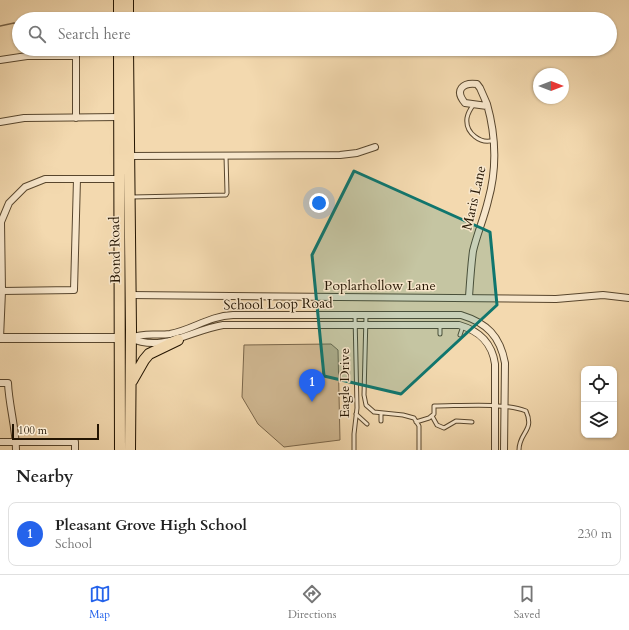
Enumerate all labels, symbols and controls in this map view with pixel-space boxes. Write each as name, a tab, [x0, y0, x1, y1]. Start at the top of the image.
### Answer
search box	[12, 12, 617, 56]
icon: search	[26, 23, 48, 45]
text: Search here	[58, 24, 131, 44]
north arrow	[533, 68, 569, 104]
street label: Maris Lane	[457, 164, 491, 232]
your location	[309, 193, 329, 213]
street label: Bond Road	[105, 216, 125, 284]
street label: Poplarhollow Lane	[324, 276, 436, 295]
street label: School Loop Road	[223, 294, 333, 314]
street label: Eagle Drive	[335, 348, 354, 418]
map controls	[581, 366, 617, 438]
button: locate	[581, 366, 617, 402]
pin: 1	[299, 369, 325, 402]
button: layers	[581, 402, 617, 438]
scale bar	[12, 422, 99, 441]
text: 100 m	[18, 423, 47, 438]
text: Nearby	[16, 465, 73, 488]
text: Pleasant Grove High School	[55, 515, 247, 535]
text: 1	[27, 525, 33, 543]
text: 230 m	[578, 525, 612, 543]
text: School	[55, 535, 92, 553]
tab: Map	[89, 583, 111, 622]
tab: Directions	[288, 583, 336, 622]
tab: Saved	[514, 583, 540, 622]

